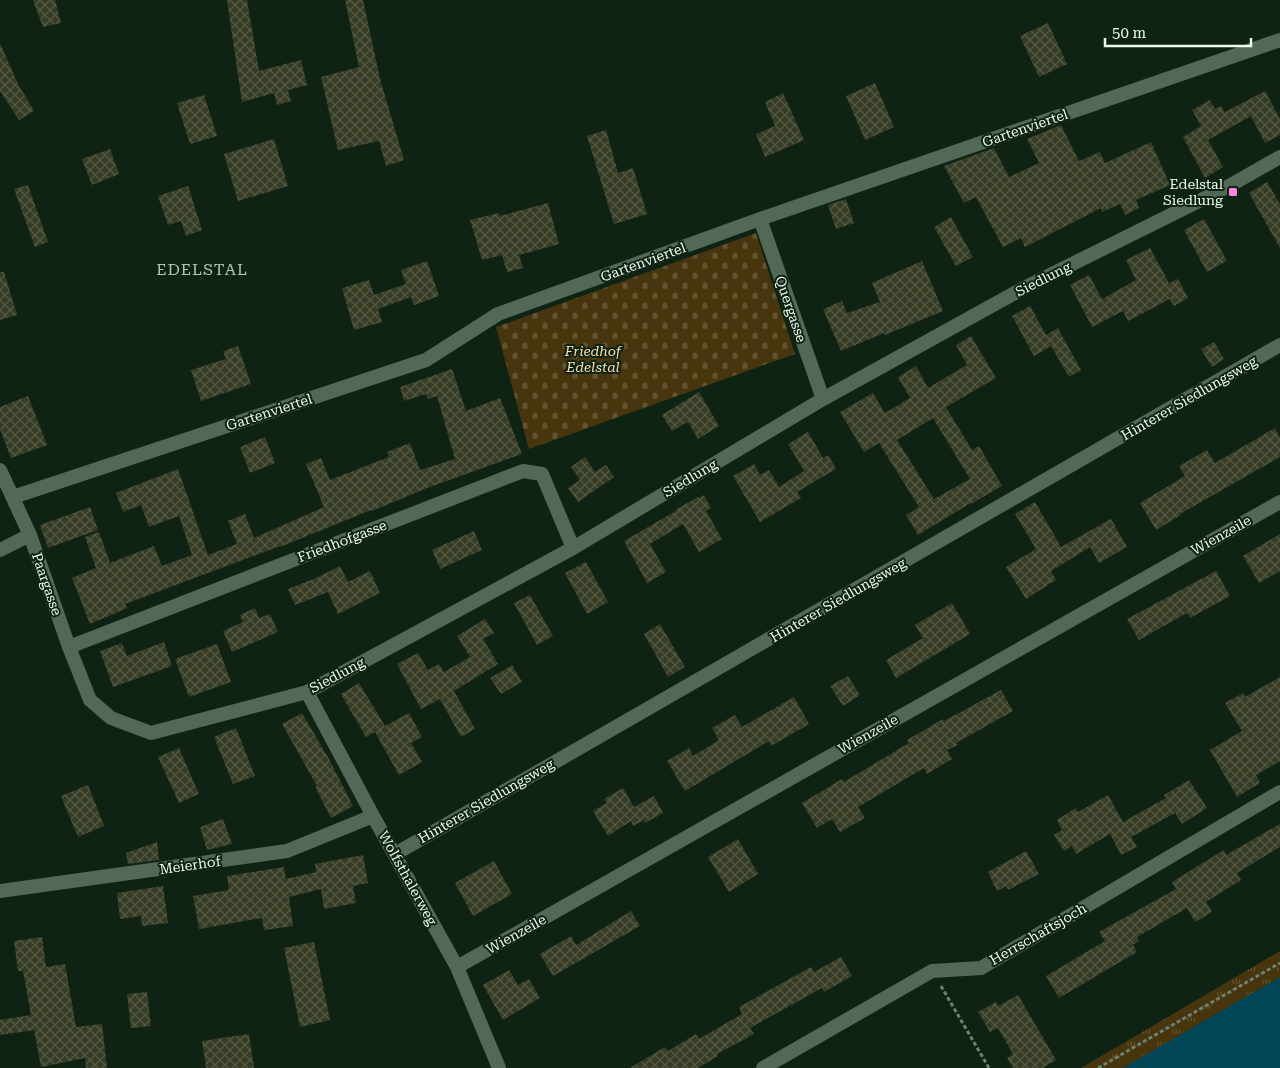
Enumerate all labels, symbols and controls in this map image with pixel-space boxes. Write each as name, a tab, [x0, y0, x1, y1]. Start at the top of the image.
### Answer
scale bar	[1105, 15, 1251, 47]
text: 50 m	[1112, 24, 1147, 42]
street label: Gartenviertel	[980, 106, 1071, 150]
place label: Edelstal Siedlung	[1163, 176, 1224, 208]
marker: Edelstal Siedlung	[1227, 186, 1239, 198]
street label: Gartenviertel	[598, 239, 688, 285]
street label: Siedlung	[1013, 258, 1073, 300]
district label: EDELSTAL	[156, 260, 248, 279]
street label: Quergasse	[772, 274, 810, 345]
park label: Friedhof Edelstal	[564, 343, 623, 375]
street label: Hinterer Siedlungsweg	[1118, 353, 1260, 443]
street label: Gartenviertel	[224, 390, 315, 433]
street label: Siedlung	[660, 456, 720, 500]
street label: Wienzeile	[1188, 512, 1254, 558]
street label: Friedhofgasse	[295, 517, 389, 565]
street label: Paargasse	[29, 550, 65, 618]
street label: Hinterer Siedlungsweg	[767, 555, 909, 645]
street label: Siedlung	[307, 654, 367, 696]
street label: Wienzeile	[835, 711, 901, 757]
street label: Hinterer Siedlungsweg	[415, 756, 557, 846]
street label: Wolfsthalerweg	[375, 828, 441, 928]
street label: Meierhof	[158, 853, 222, 877]
street label: Herrschaftsjoch	[987, 900, 1089, 968]
street label: Wienzeile	[483, 911, 549, 957]

